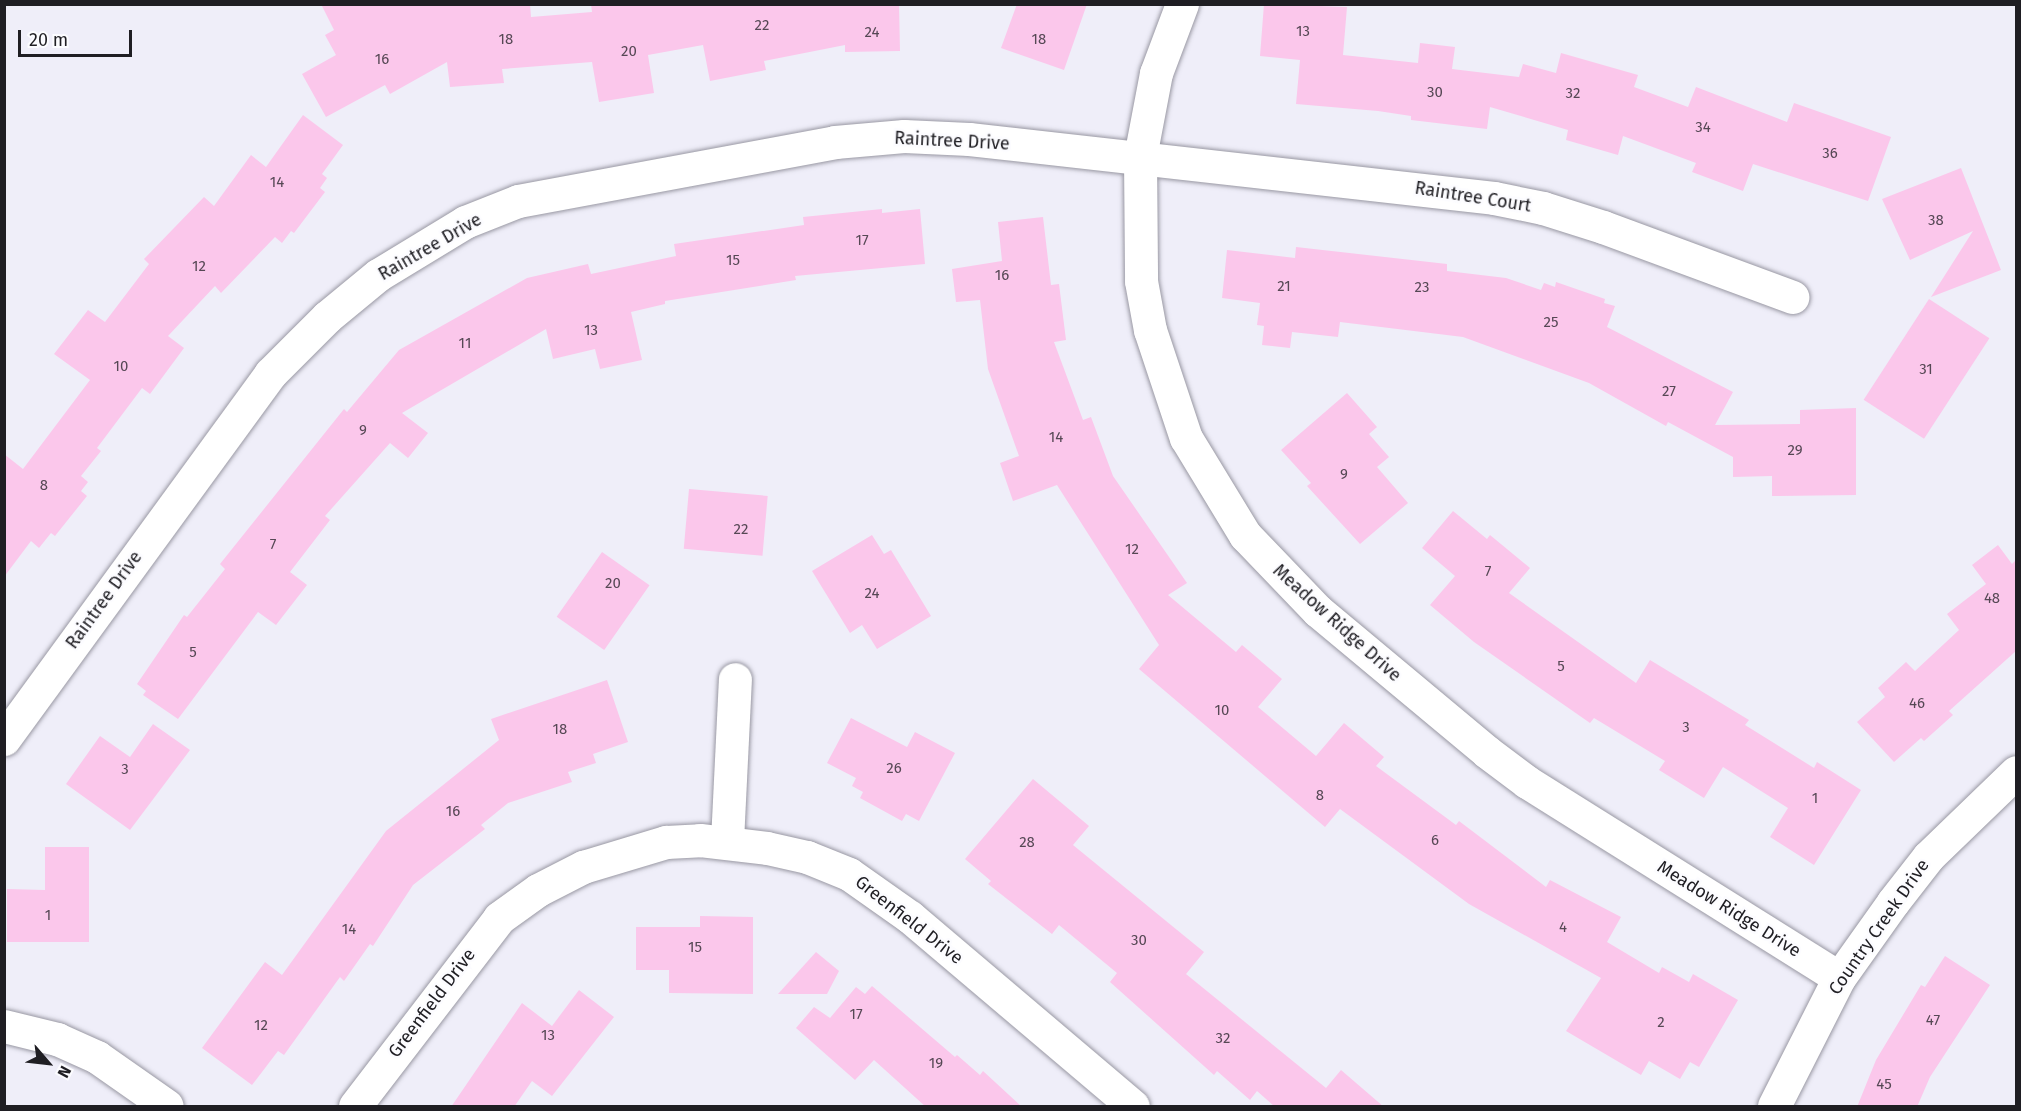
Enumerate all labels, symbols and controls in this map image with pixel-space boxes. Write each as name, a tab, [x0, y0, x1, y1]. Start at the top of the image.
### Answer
house number: 22	[755, 17, 769, 35]
scale bar	[21, 18, 135, 56]
house number: 13	[1296, 23, 1310, 41]
house number: 24	[865, 24, 879, 42]
text: 20 m	[29, 29, 68, 51]
house number: 18	[499, 31, 513, 49]
house number: 18	[1032, 31, 1046, 49]
house number: 20	[621, 43, 637, 61]
house number: 16	[375, 51, 389, 69]
house number: 30	[1427, 84, 1443, 102]
house number: 32	[1566, 85, 1580, 103]
house number: 34	[1695, 119, 1711, 137]
street label: Raintree Drive	[894, 127, 1010, 155]
house number: 36	[1822, 145, 1838, 163]
house number: 14	[270, 174, 284, 192]
street label: Raintree Court	[1413, 177, 1533, 217]
street label: Raintree Drive	[375, 209, 485, 285]
house number: 38	[1928, 212, 1944, 230]
house number: 17	[855, 232, 869, 250]
house number: 15	[726, 252, 740, 270]
house number: 12	[192, 258, 206, 276]
house number: 16	[995, 267, 1009, 285]
house number: 21	[1277, 278, 1291, 296]
house number: 23	[1415, 279, 1429, 297]
house number: 25	[1544, 314, 1558, 332]
house number: 13	[584, 322, 598, 340]
house number: 11	[459, 335, 471, 353]
house number: 10	[114, 358, 128, 376]
house number: 31	[1919, 361, 1933, 379]
house number: 27	[1662, 383, 1676, 401]
house number: 9	[359, 422, 367, 440]
house number: 14	[1049, 429, 1063, 447]
house number: 29	[1787, 442, 1803, 460]
house number: 9	[1340, 466, 1348, 484]
house number: 8	[40, 477, 48, 495]
house number: 22	[734, 521, 748, 539]
house number: 7	[270, 536, 276, 554]
house number: 12	[1125, 541, 1139, 559]
street label: Raintree Drive	[61, 547, 147, 653]
street label: Meadow Ridge Drive	[1268, 560, 1406, 686]
house number: 7	[1485, 563, 1491, 581]
house number: 20	[605, 575, 621, 593]
house number: 24	[865, 585, 879, 603]
house number: 48	[1984, 590, 2000, 608]
house number: 5	[189, 644, 197, 662]
house number: 5	[1557, 658, 1565, 676]
house number: 46	[1909, 695, 1925, 713]
house number: 10	[1215, 702, 1229, 720]
house number: 3	[1682, 719, 1690, 737]
house number: 18	[553, 721, 567, 739]
house number: 26	[886, 760, 902, 778]
house number: 3	[121, 761, 129, 779]
house number: 8	[1316, 787, 1324, 805]
house number: 1	[1812, 790, 1818, 808]
house number: 16	[446, 803, 460, 821]
house number: 6	[1431, 832, 1439, 850]
house number: 28	[1019, 834, 1035, 852]
street label: Country Creek Drive	[1824, 855, 1934, 999]
street label: Meadow Ridge Drive	[1653, 856, 1805, 962]
street label: Greenfield Drive	[851, 871, 967, 969]
house number: 1	[45, 907, 51, 925]
house number: 4	[1559, 919, 1567, 937]
house number: 14	[342, 921, 356, 939]
house number: 30	[1131, 932, 1147, 950]
house number: 15	[688, 939, 702, 957]
street label: Greenfield Drive	[384, 944, 480, 1062]
house number: 17	[849, 1006, 863, 1024]
house number: 47	[1926, 1012, 1940, 1030]
house number: 2	[1657, 1014, 1665, 1032]
house number: 12	[254, 1017, 268, 1035]
house number: 13	[541, 1027, 555, 1045]
house number: 32	[1216, 1030, 1230, 1048]
north arrow	[18, 1033, 78, 1093]
house number: 19	[929, 1055, 943, 1073]
text: N	[53, 1063, 75, 1081]
house number: 45	[1876, 1076, 1892, 1094]

